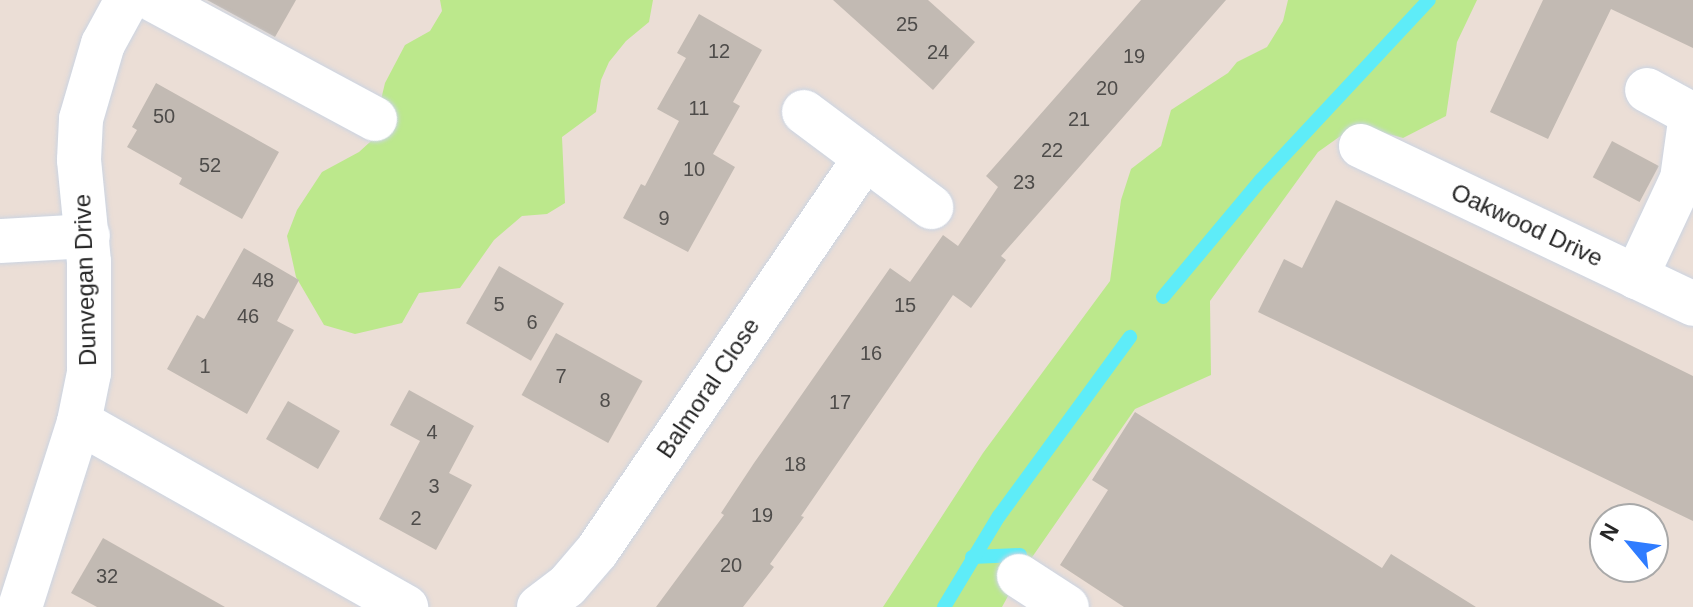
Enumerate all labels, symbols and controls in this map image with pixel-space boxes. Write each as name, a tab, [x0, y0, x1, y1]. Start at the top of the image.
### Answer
house number: 25	[896, 12, 918, 36]
house number: 12	[708, 39, 730, 63]
house number: 24	[927, 40, 949, 64]
house number: 19	[1123, 44, 1145, 68]
house number: 20	[1096, 76, 1118, 100]
house number: 11	[689, 96, 709, 120]
house number: 50	[153, 104, 175, 128]
house number: 21	[1068, 107, 1090, 131]
house number: 22	[1041, 138, 1063, 162]
house number: 52	[199, 153, 221, 177]
house number: 10	[683, 157, 705, 181]
house number: 23	[1013, 170, 1035, 194]
street label: Oakwood Drive	[1447, 177, 1607, 273]
street label: Dunvegan Drive	[68, 194, 102, 366]
house number: 9	[658, 206, 670, 230]
house number: 48	[252, 268, 274, 292]
house number: 5	[493, 292, 505, 316]
house number: 15	[894, 293, 916, 317]
house number: 46	[237, 304, 259, 328]
house number: 6	[526, 310, 538, 334]
street label: Balmoral Close	[651, 312, 765, 464]
house number: 16	[860, 341, 882, 365]
house number: 1	[199, 354, 211, 378]
house number: 7	[555, 364, 567, 388]
house number: 8	[599, 388, 611, 412]
house number: 17	[829, 390, 851, 414]
house number: 4	[426, 420, 438, 444]
house number: 18	[784, 452, 806, 476]
house number: 3	[428, 474, 440, 498]
house number: 19	[751, 503, 773, 527]
north arrow	[1589, 503, 1669, 583]
house number: 2	[410, 506, 422, 530]
text: N	[1595, 519, 1624, 545]
house number: 20	[720, 553, 742, 577]
house number: 32	[96, 564, 118, 588]

